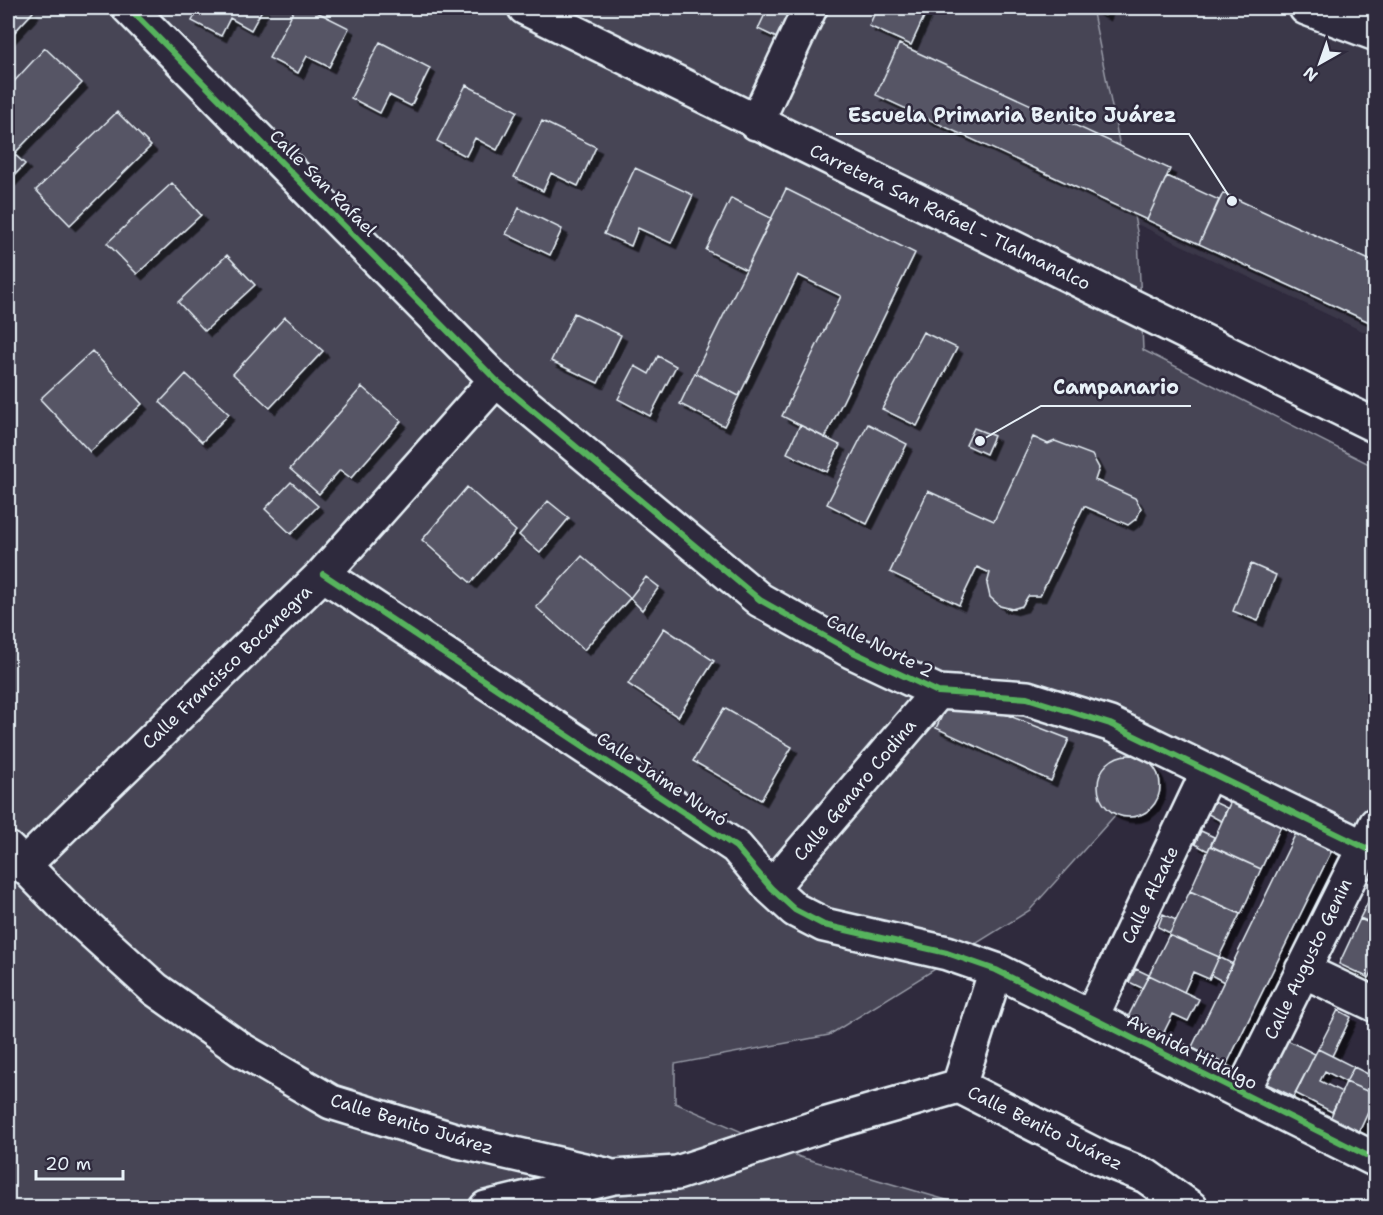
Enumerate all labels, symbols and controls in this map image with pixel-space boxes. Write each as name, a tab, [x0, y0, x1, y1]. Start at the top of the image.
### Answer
north arrow	[1290, 33, 1350, 93]
text: N	[1299, 62, 1322, 86]
callout: Escuela Primaria Benito Juárez	[836, 96, 1189, 134]
text: Escuela Primaria Benito Juárez	[848, 102, 1176, 128]
street label: Calle San Rafael	[264, 124, 382, 242]
street label: Carretera San Rafael - Tlalmanalco	[806, 138, 1094, 296]
callout: Campanario	[1041, 368, 1191, 406]
text: Campanario	[1053, 374, 1179, 400]
street label: Calle Francisco Bocanegra	[137, 580, 317, 754]
street label: Calle Norte 2	[822, 609, 938, 683]
street label: Calle Genaro Codina	[788, 714, 922, 866]
street label: Calle Jaime Nunó	[592, 726, 732, 832]
street label: Calle Alzate	[1116, 842, 1184, 948]
street label: Calle Augusto Genin	[1259, 874, 1357, 1044]
street label: Avenida Hidalgo	[1122, 1009, 1262, 1095]
street label: Calle Benito Juárez	[964, 1080, 1126, 1176]
street label: Calle Benito Juárez	[327, 1088, 497, 1160]
scale bar	[36, 1143, 123, 1181]
text: 20 m	[45, 1152, 91, 1176]

